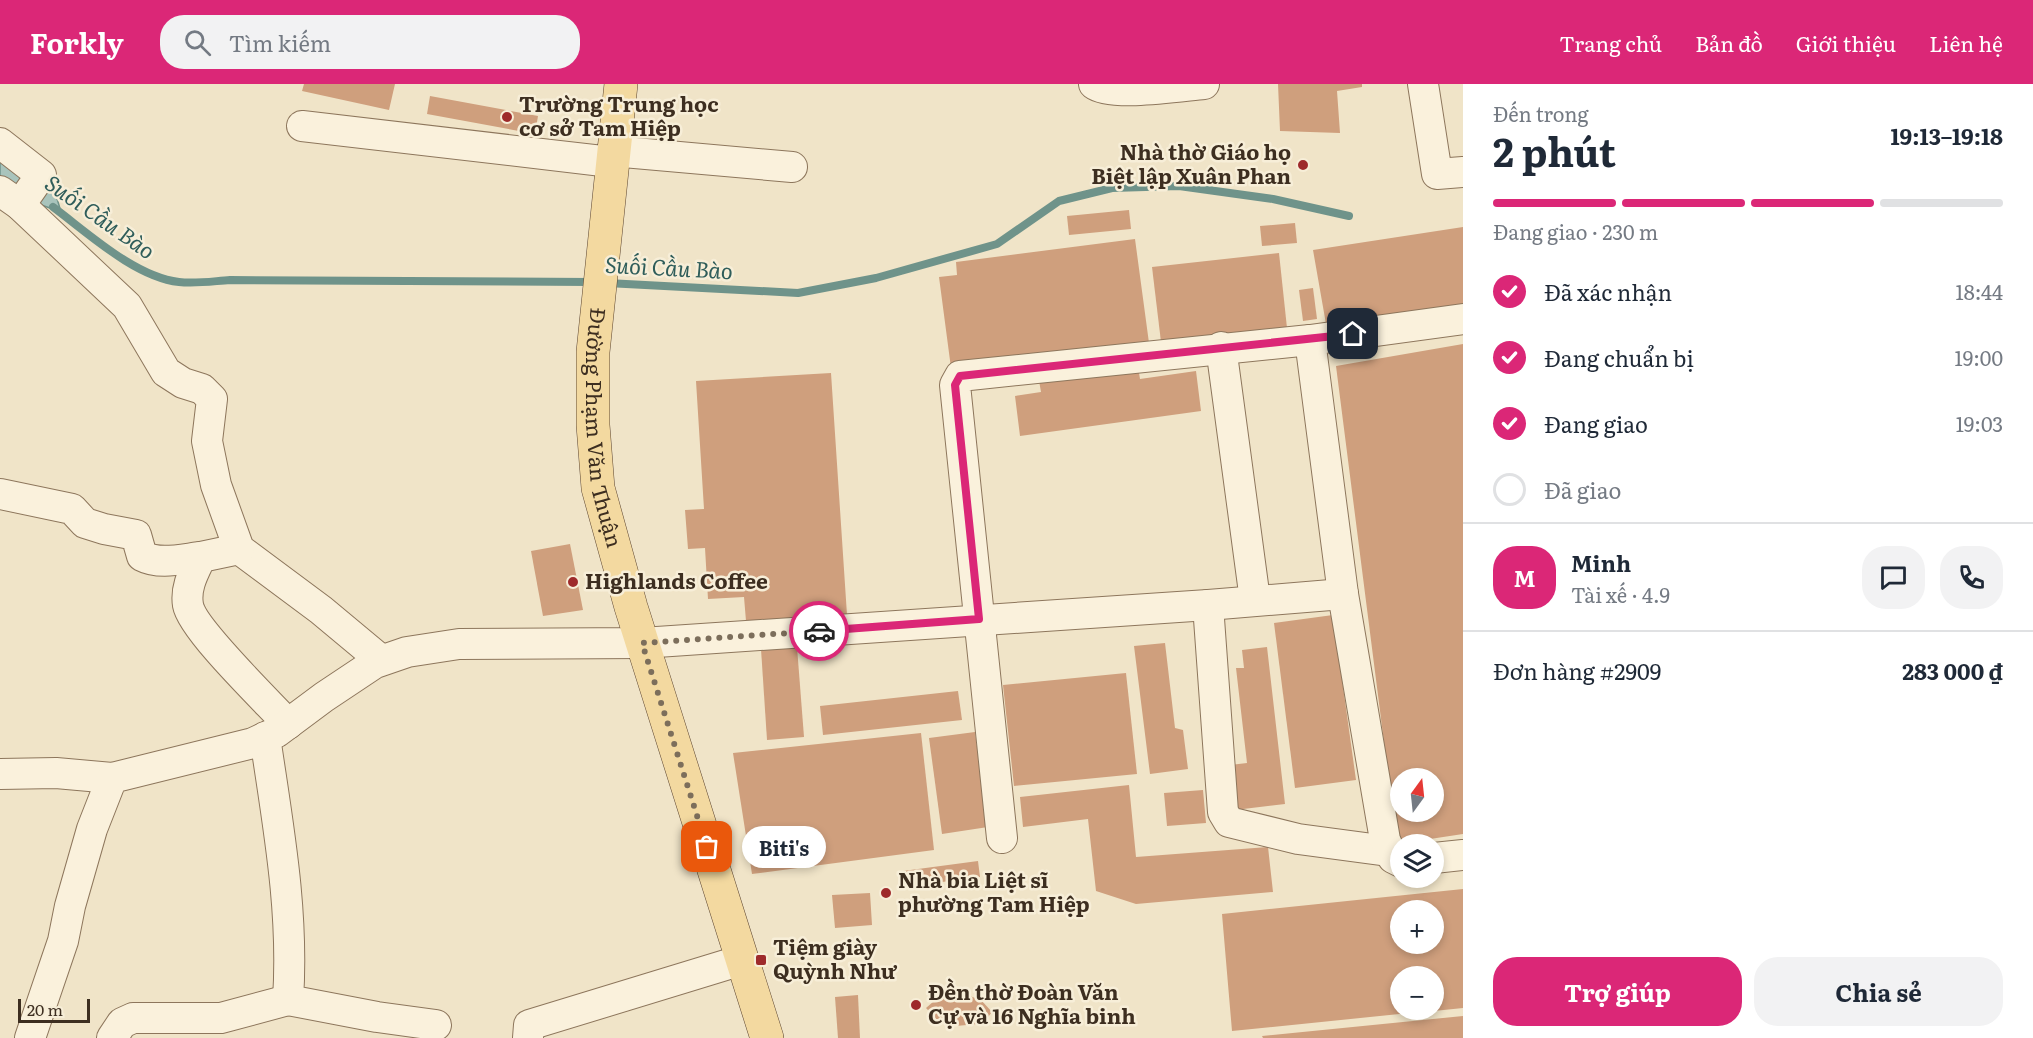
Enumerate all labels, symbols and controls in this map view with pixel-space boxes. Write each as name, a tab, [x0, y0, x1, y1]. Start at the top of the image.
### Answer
search box	[160, 15, 580, 69]
text: Forkly	[30, 21, 124, 63]
icon: search	[181, 26, 214, 59]
text: Tìm kiếm	[229, 26, 331, 59]
text: Trang chủ	[1559, 27, 1662, 58]
text: Bản đồ	[1695, 27, 1763, 58]
text: Giới thiệu	[1796, 27, 1896, 58]
text: Liên hệ	[1929, 27, 2003, 58]
place label: Trường Trung học cơ sở Tam Hiệp	[519, 87, 719, 142]
text: Đến trong	[1493, 98, 1589, 128]
marker: Trường Trung học cơ sở Tam Hiệp	[500, 110, 514, 124]
text: 19:13–19:18	[1891, 119, 2003, 152]
text: 2 phút	[1493, 121, 1616, 179]
place label: Nhà thờ Giáo họ Biệt lập Xuân Phan	[1091, 135, 1291, 190]
marker: Nhà thờ Giáo họ Biệt lập Xuân Phan	[1296, 158, 1310, 172]
water label: Suối Cầu Bào	[39, 166, 163, 266]
text: Đang giao · 230 m	[1493, 216, 1658, 246]
water label: Suối Cầu Bào	[604, 247, 734, 286]
icon: check	[1493, 275, 1526, 308]
text: Đã xác nhận	[1544, 275, 1672, 308]
text: 18:44	[1956, 276, 2003, 306]
street label: Đường Phạm Văn Thuận	[579, 306, 632, 551]
pin	[1327, 308, 1378, 359]
icon: home	[1336, 317, 1369, 350]
icon: check	[1493, 341, 1526, 374]
text: Đang chuẩn bị	[1544, 341, 1694, 374]
text: 19:00	[1955, 342, 2003, 372]
icon: check	[1493, 407, 1526, 440]
text: Đang giao	[1544, 407, 1648, 440]
text: 19:03	[1956, 408, 2003, 438]
text: Đã giao	[1544, 473, 1621, 506]
text: Minh	[1571, 546, 1631, 579]
button: chat	[1862, 546, 1925, 609]
button: phone	[1940, 546, 2003, 609]
text: M	[1514, 561, 1535, 594]
place label: Highlands Coffee	[585, 564, 768, 595]
marker: Highlands Coffee	[566, 575, 580, 589]
text: Tài xế · 4.9	[1571, 579, 1670, 609]
courier	[789, 601, 849, 661]
icon: car	[803, 615, 836, 648]
text: Đơn hàng #2909	[1493, 654, 1661, 687]
text: 283 000 ₫	[1902, 654, 2003, 687]
north arrow	[1390, 768, 1444, 822]
map controls	[1390, 768, 1444, 1020]
pin	[681, 821, 732, 872]
callout: Biti's	[743, 826, 827, 868]
icon: bag	[690, 830, 723, 863]
text: Biti's	[759, 832, 809, 862]
button: layers	[1390, 834, 1444, 888]
place label: Nhà bia Liệt sĩ phường Tam Hiệp	[898, 863, 1090, 918]
marker: Nhà bia Liệt sĩ phường Tam Hiệp	[879, 886, 893, 900]
button: +	[1390, 900, 1444, 954]
place label: Tiệm giày Quỳnh Như	[773, 930, 898, 985]
marker: Tiệm giày Quỳnh Như	[754, 953, 768, 967]
button: Trợ giúp	[1493, 957, 1742, 1026]
button: Chia sẻ	[1754, 957, 2003, 1026]
button: −	[1390, 966, 1444, 1020]
place label: Đền thờ Đoàn Văn Cự và 16 Nghĩa binh	[928, 975, 1136, 1030]
scale bar	[18, 996, 90, 1024]
text: 20 m	[27, 997, 63, 1021]
marker: Đền thờ Đoàn Văn Cự và 16 Nghĩa binh	[909, 998, 923, 1012]

